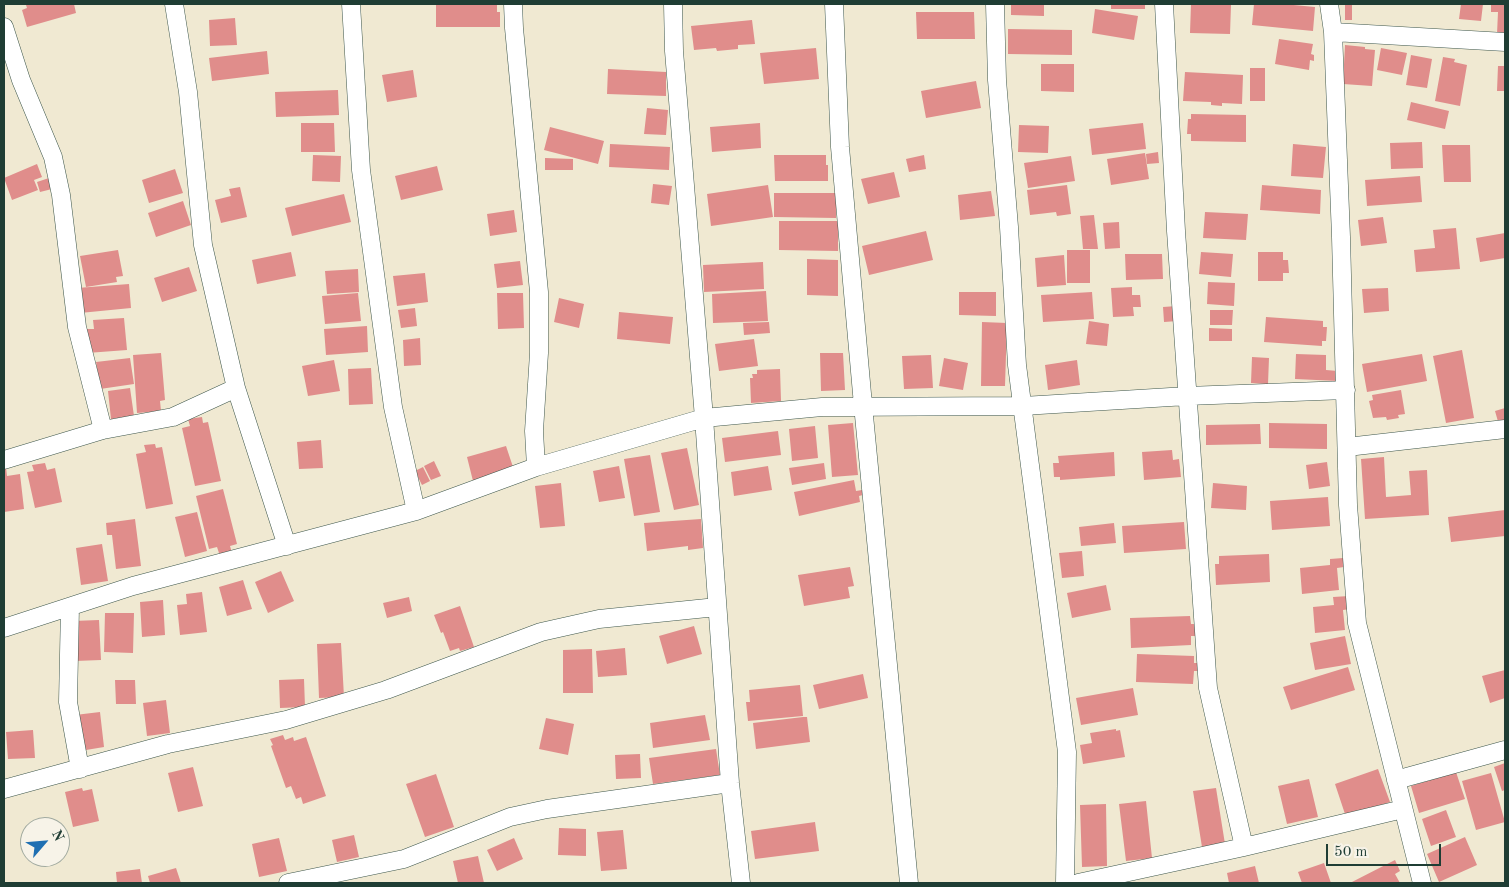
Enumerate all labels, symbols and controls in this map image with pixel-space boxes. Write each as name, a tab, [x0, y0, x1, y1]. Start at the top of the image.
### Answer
north arrow	[20, 817, 70, 867]
text: N	[49, 828, 66, 844]
scale bar	[1329, 834, 1444, 866]
text: 50 m	[1334, 845, 1368, 860]

